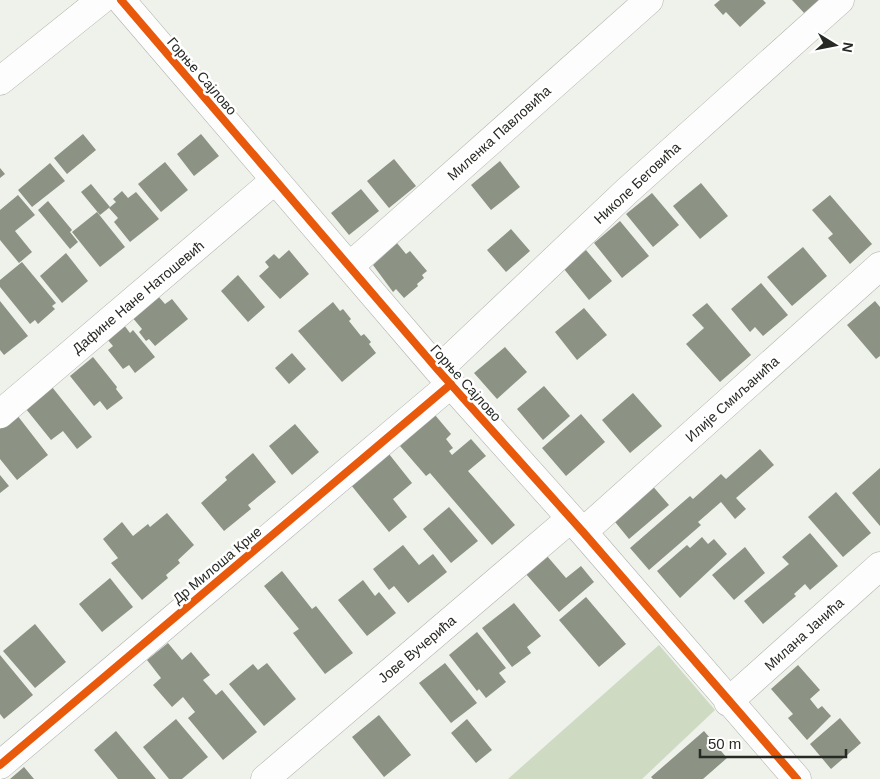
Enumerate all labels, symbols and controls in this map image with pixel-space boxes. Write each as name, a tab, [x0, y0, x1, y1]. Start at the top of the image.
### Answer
north arrow	[810, 20, 860, 70]
street label: Горње Сајлово	[164, 34, 240, 118]
text: N	[839, 41, 857, 54]
street label: Миленка Павловића	[444, 82, 554, 184]
street label: Николе Беговића	[591, 139, 684, 227]
street label: Дафине Нане Натошевић	[69, 237, 207, 357]
street label: Горње Сајлово	[427, 341, 505, 425]
street label: Илије Смиљанића	[682, 353, 782, 445]
street label: Др Милоша Крне	[169, 523, 265, 607]
street label: Милана Јанића	[761, 594, 847, 674]
street label: Јове Вучерића	[375, 612, 459, 686]
scale bar	[700, 726, 846, 758]
text: 50 m	[708, 735, 741, 752]

